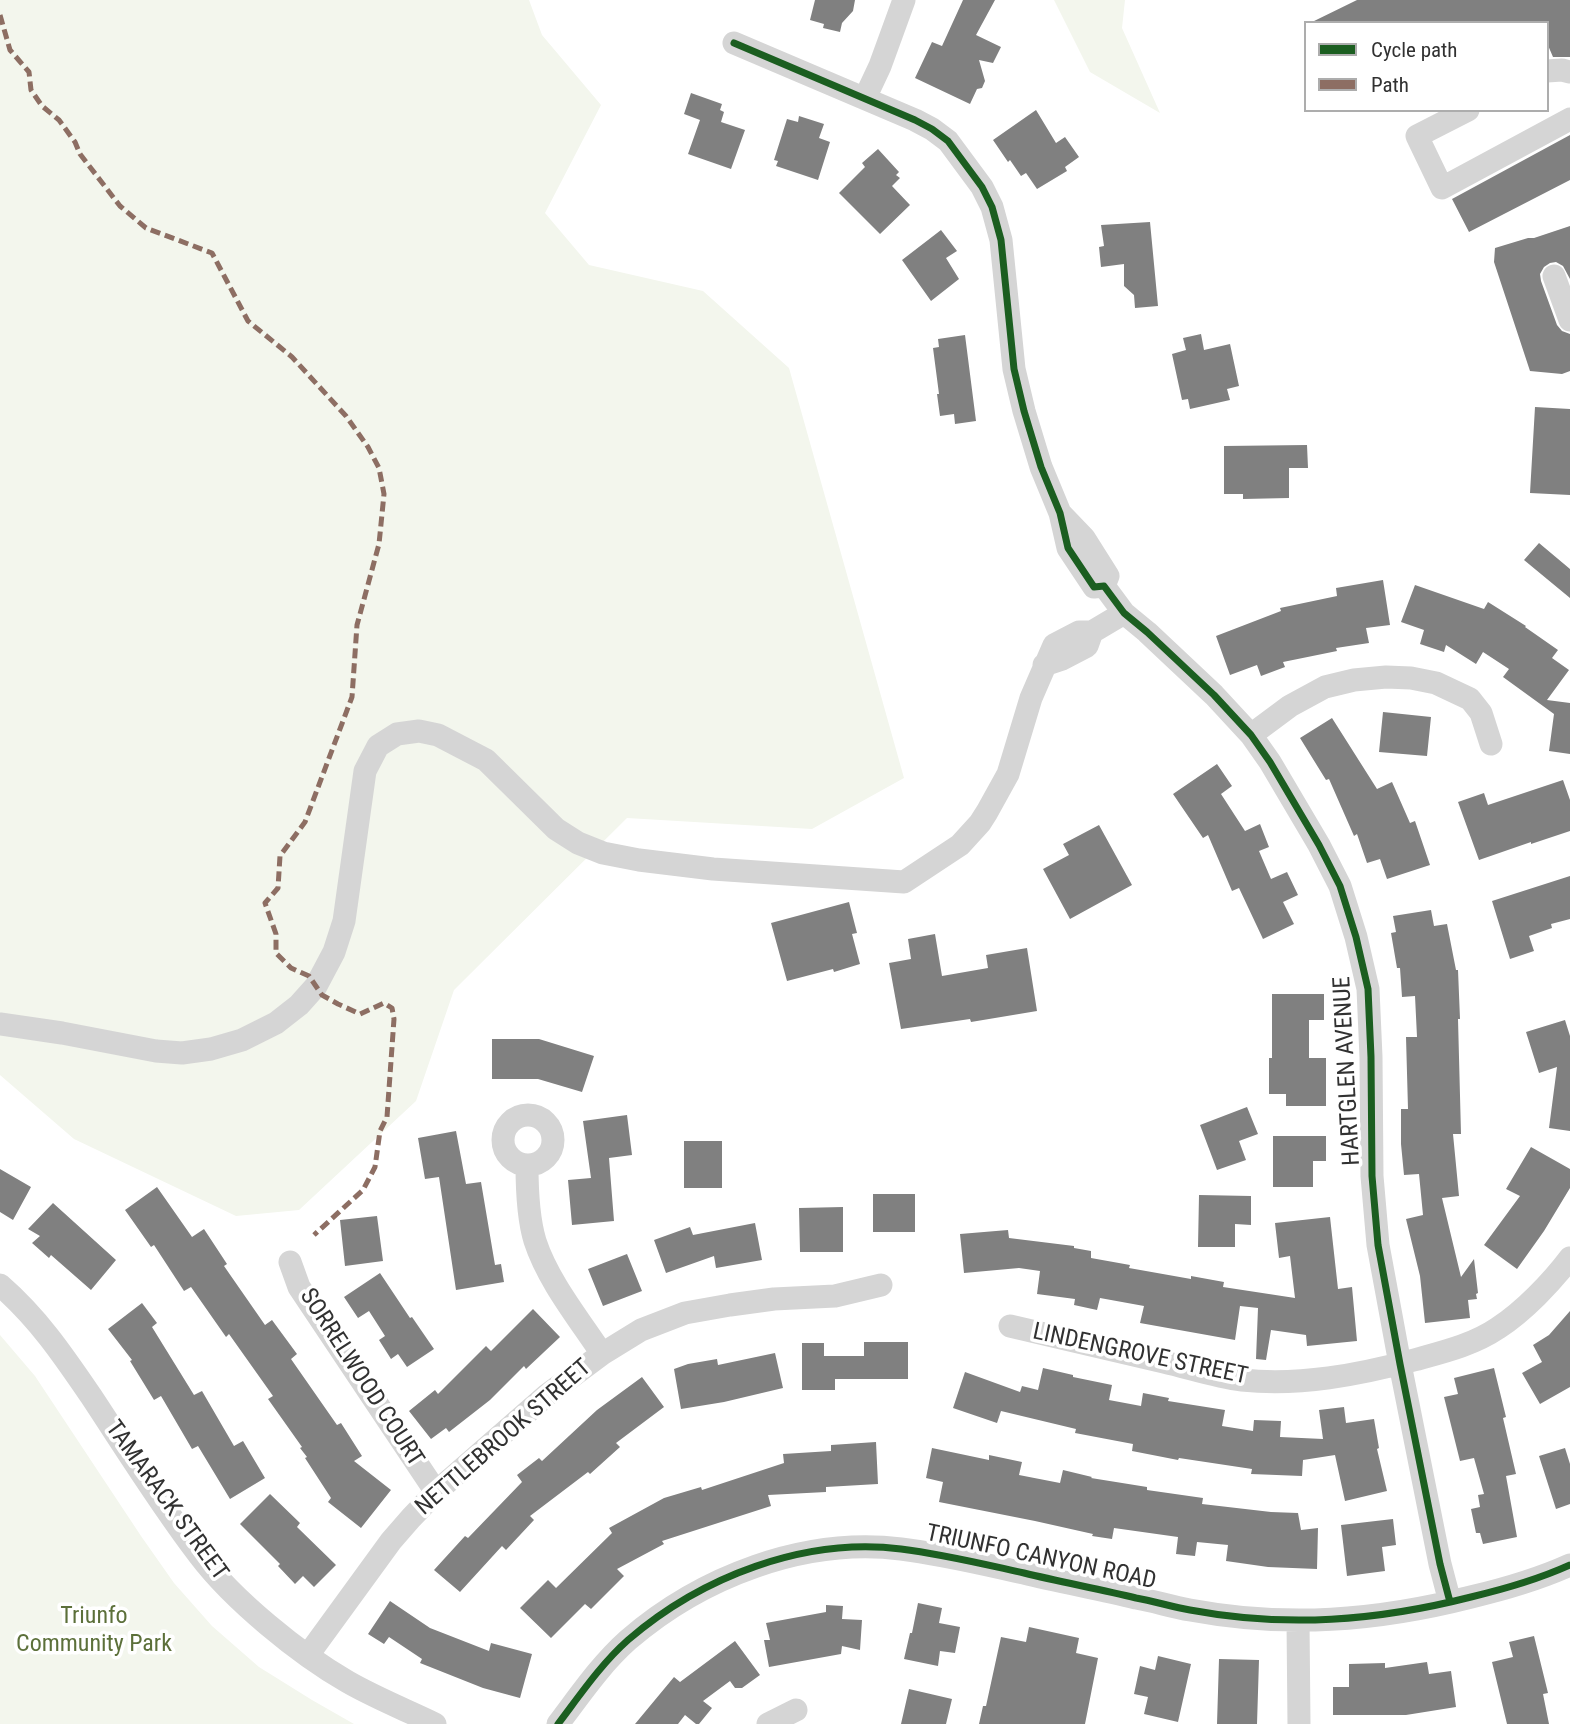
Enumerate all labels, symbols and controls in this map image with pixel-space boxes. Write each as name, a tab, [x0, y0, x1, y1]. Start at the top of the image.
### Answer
legend	[1304, 21, 1549, 112]
text: Cycle path	[1371, 38, 1457, 62]
text: Path	[1371, 73, 1409, 97]
street label: HARTGLEN AVENUE	[1329, 976, 1367, 1166]
street label: SORRELWOOD COURT	[293, 1284, 429, 1472]
street label: LINDENGROVE STREET	[1030, 1318, 1250, 1392]
street label: NETTLEBROOK STREET	[410, 1354, 598, 1522]
street label: TAMARACK STREET	[98, 1415, 234, 1587]
street label: TRIUNFO CANYON ROAD	[923, 1520, 1159, 1596]
park label: Triunfo Community Park	[16, 1603, 172, 1659]

